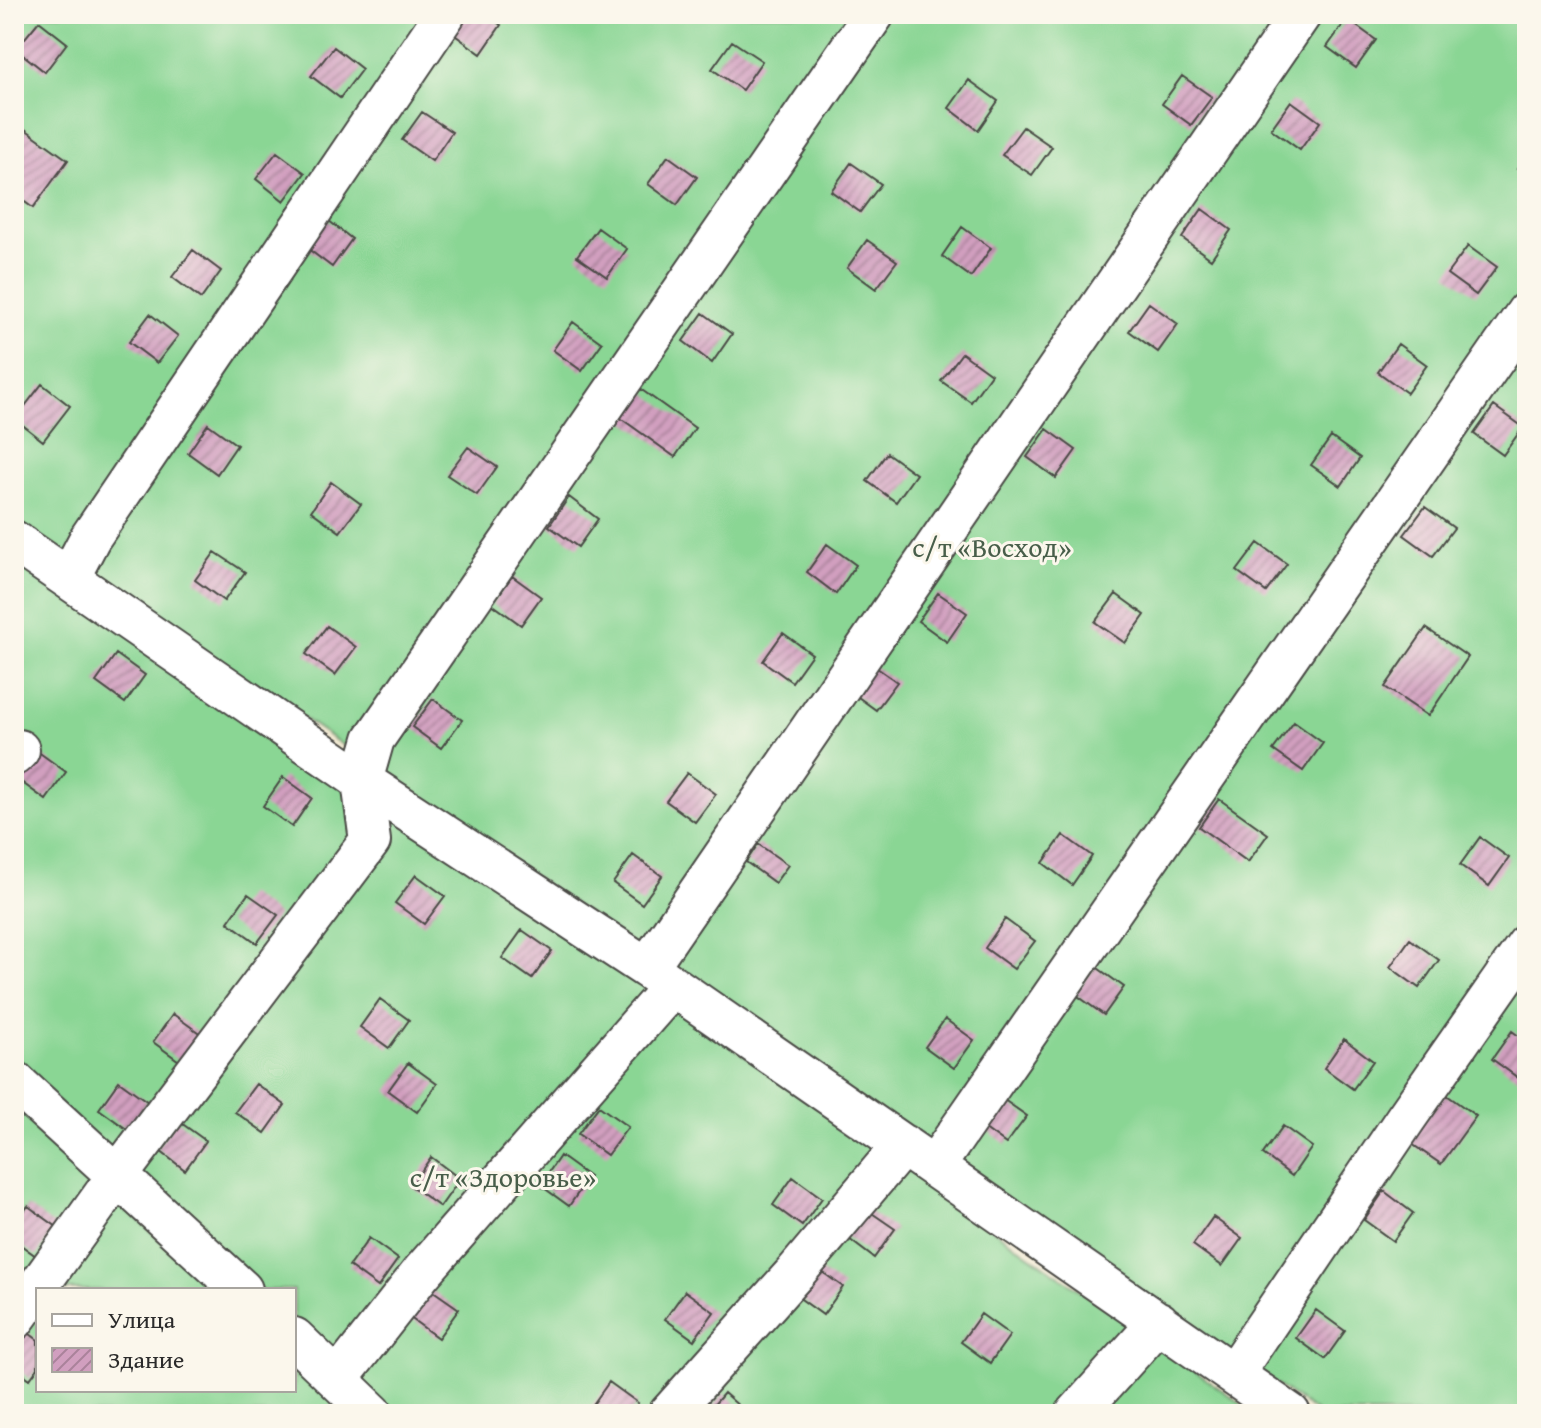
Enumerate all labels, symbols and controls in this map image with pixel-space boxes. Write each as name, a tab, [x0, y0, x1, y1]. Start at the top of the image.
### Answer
park label: с/т «Восход»	[912, 526, 1072, 567]
park label: с/т «Здоровье»	[410, 1156, 596, 1197]
legend	[36, 1288, 296, 1392]
text: Улица	[108, 1302, 176, 1337]
text: Здание	[108, 1342, 184, 1377]

